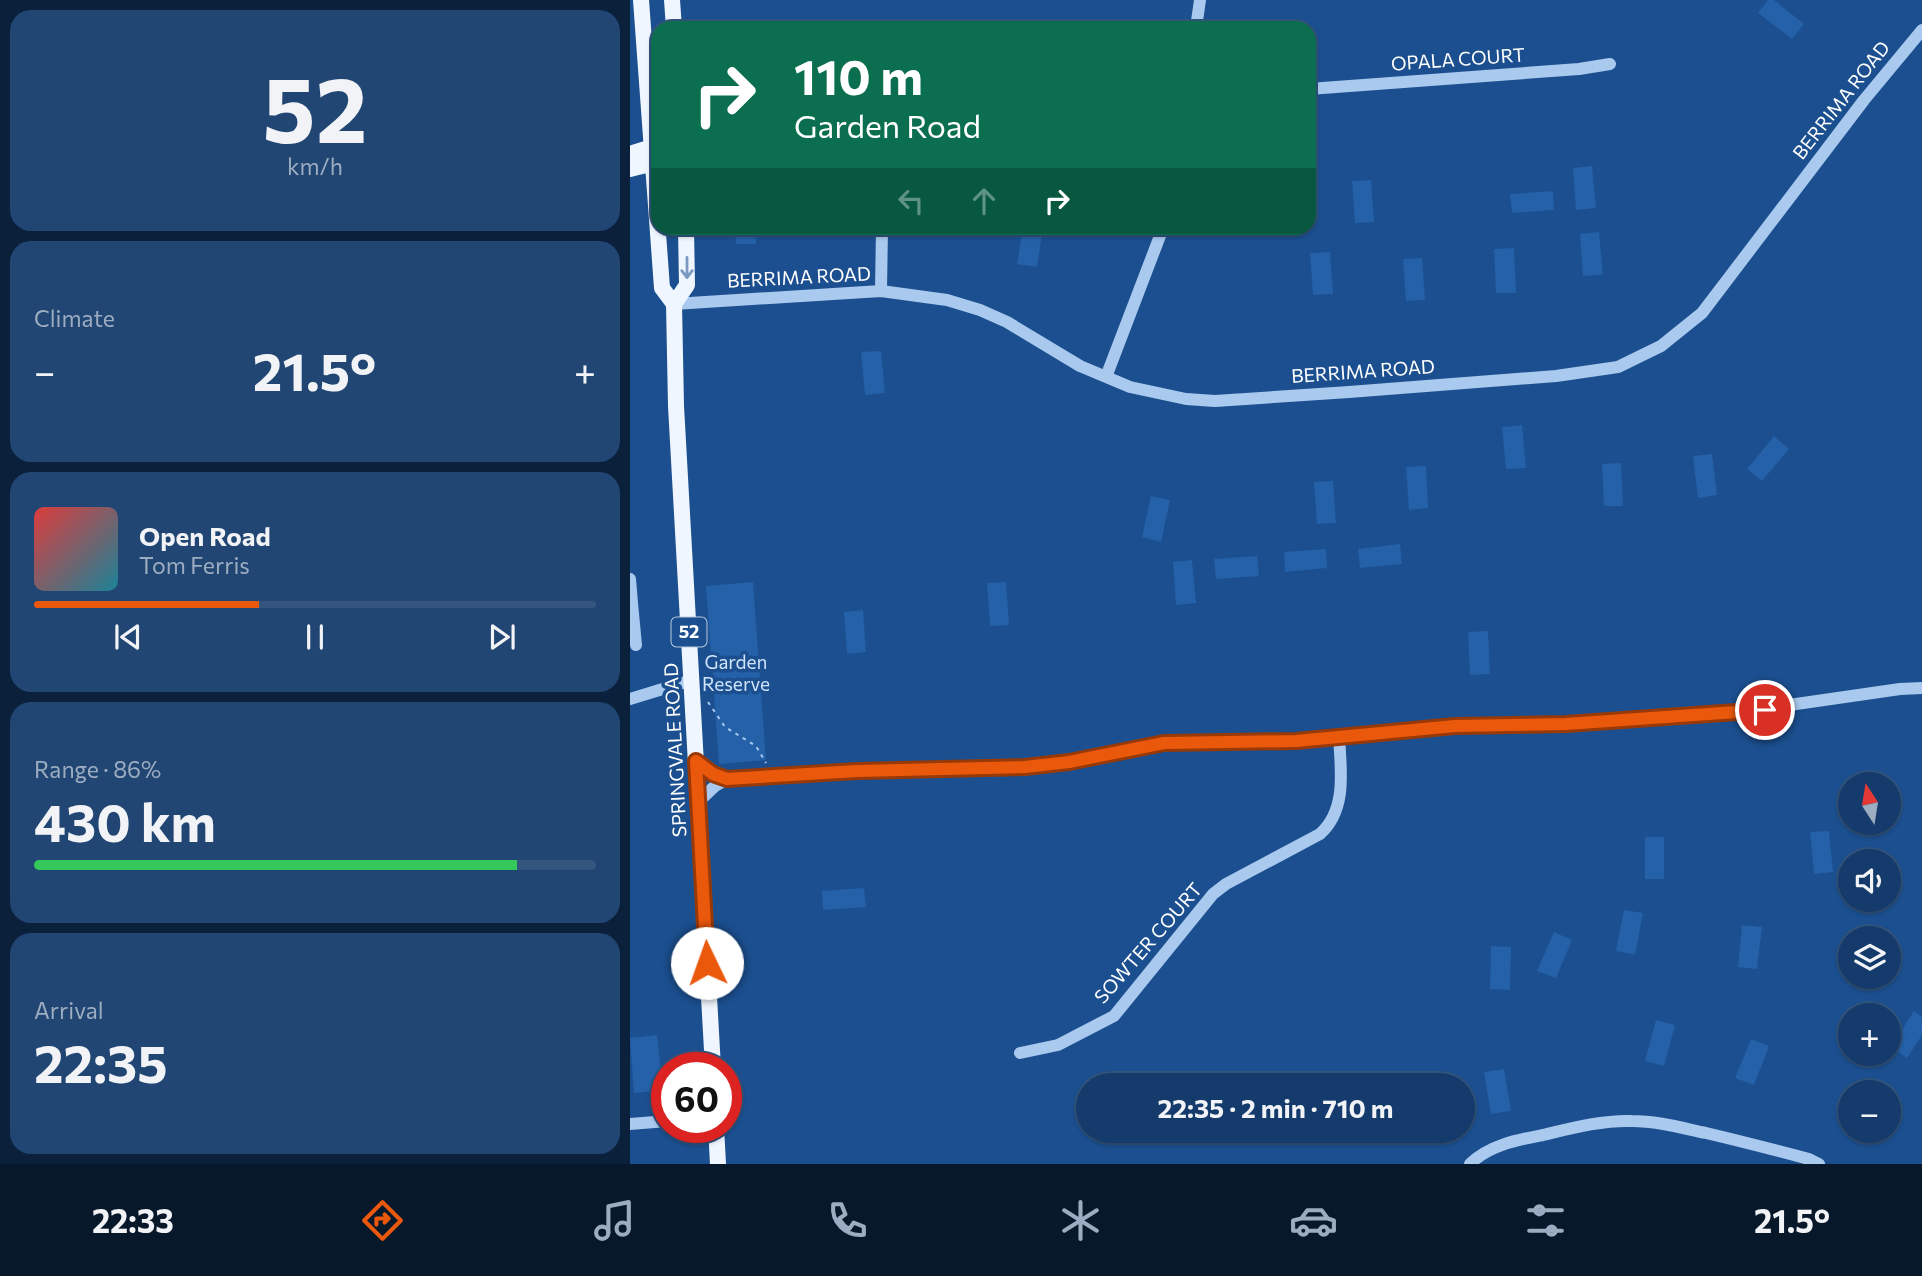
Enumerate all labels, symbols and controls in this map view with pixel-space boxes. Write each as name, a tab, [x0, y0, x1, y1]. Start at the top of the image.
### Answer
street label: BERRIMA ROAD	[1787, 36, 1894, 163]
street label: OPALA COURT	[1390, 42, 1526, 75]
text: 110 m	[794, 45, 923, 105]
icon: right	[679, 49, 770, 140]
text: 52	[263, 50, 367, 162]
text: Garden Road	[794, 105, 981, 145]
text: km/h	[287, 152, 343, 180]
icon: left	[892, 182, 930, 220]
icon: ahead	[965, 182, 1003, 220]
icon: right	[1038, 182, 1076, 220]
one-way arrow	[680, 256, 694, 279]
street label: BERRIMA ROAD	[727, 261, 871, 292]
text: Climate	[34, 304, 115, 332]
text: 21.5°	[253, 338, 376, 402]
text: −	[34, 347, 56, 394]
text: +	[574, 347, 596, 394]
street label: BERRIMA ROAD	[1290, 354, 1435, 387]
text: Open Road	[139, 520, 271, 551]
text: Tom Ferris	[139, 551, 250, 579]
icon: previous	[109, 618, 147, 656]
icon: pause	[296, 618, 334, 656]
icon: next	[483, 618, 521, 656]
road number: 52	[672, 618, 706, 646]
park label: Garden Reserve	[702, 650, 770, 695]
street label: SPRINGVALE ROAD	[658, 662, 691, 838]
pin	[1735, 680, 1795, 740]
icon: arrive	[1746, 691, 1784, 729]
text: Range · 86%	[34, 755, 161, 783]
north arrow	[1838, 772, 1900, 835]
map controls	[1838, 772, 1901, 1143]
text: 430 km	[34, 789, 216, 853]
button: sound	[1838, 849, 1901, 912]
street label: SOWTER COURT	[1089, 878, 1206, 1008]
position arrow	[670, 926, 744, 1000]
button: layers	[1838, 926, 1901, 989]
text: Arrival	[34, 996, 104, 1024]
button: +	[1838, 1003, 1901, 1066]
text: 22:35	[34, 1030, 168, 1094]
speed limit sign: 60	[651, 1052, 742, 1143]
button: −	[1838, 1080, 1901, 1143]
text: 22:35 · 2 min · 710 m	[1157, 1092, 1394, 1123]
icon: directions	[358, 1196, 407, 1245]
icon: music	[590, 1196, 639, 1245]
icon: phone	[823, 1196, 872, 1245]
icon: climate	[1056, 1196, 1105, 1245]
icon: car	[1289, 1196, 1338, 1245]
icon: filters	[1521, 1196, 1570, 1245]
text: 22:33	[92, 1200, 174, 1240]
text: 21.5°	[1754, 1200, 1830, 1240]

